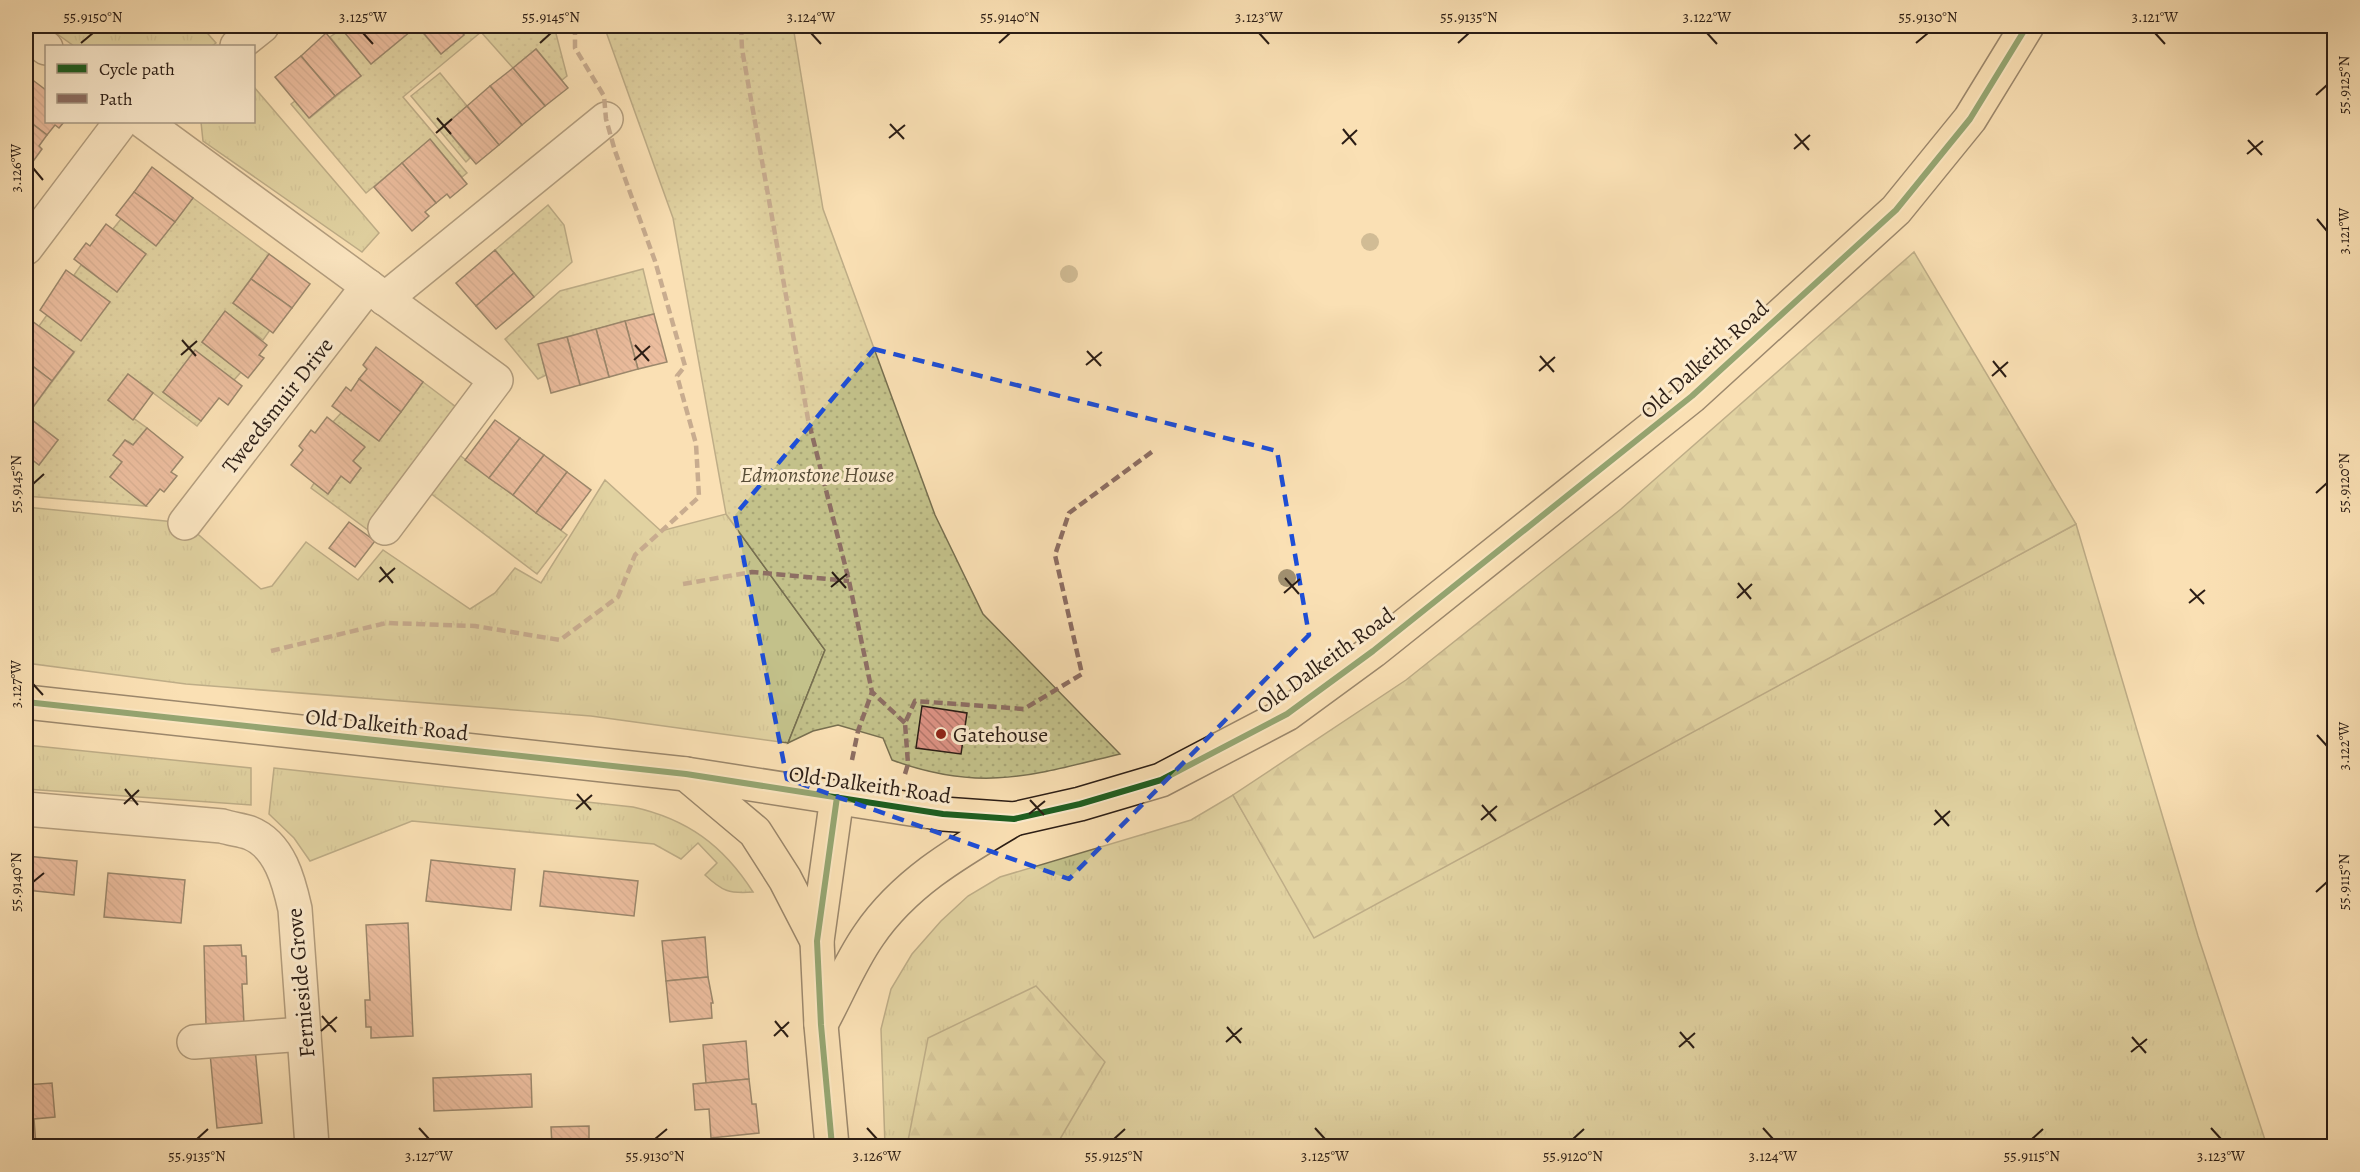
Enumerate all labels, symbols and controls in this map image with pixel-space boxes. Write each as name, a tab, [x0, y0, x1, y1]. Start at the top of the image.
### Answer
text: 55.9150°N	[63, 7, 123, 27]
text: 3.125°W	[339, 7, 387, 27]
text: 55.9145°N	[522, 7, 580, 27]
text: 3.124°W	[787, 7, 835, 27]
text: 55.9140°N	[980, 7, 1040, 27]
text: 3.123°W	[1235, 7, 1283, 27]
text: 55.9135°N	[1440, 7, 1498, 27]
text: 3.122°W	[1683, 7, 1731, 27]
text: 55.9130°N	[1899, 7, 1958, 27]
text: 3.121°W	[2132, 7, 2178, 27]
legend	[45, 45, 255, 123]
text: 55.9125°N	[2334, 56, 2354, 114]
text: Cycle path	[99, 57, 175, 81]
text: Path	[99, 87, 133, 111]
text: 3.126°W	[6, 144, 26, 192]
text: 3.121°W	[2334, 208, 2354, 254]
street label: Old Dalkeith Road	[1634, 294, 1776, 426]
street label: Tweedsmuir Drive	[215, 331, 340, 480]
text: 55.9120°N	[2334, 453, 2354, 513]
text: 55.9145°N	[6, 455, 26, 513]
park label: Edmonstone House	[740, 460, 894, 490]
street label: Old Dalkeith Road	[1251, 600, 1401, 721]
text: 3.127°W	[6, 660, 26, 708]
street label: Old Dalkeith Road	[304, 702, 470, 748]
place label: Gatehouse	[953, 720, 1048, 750]
text: 3.122°W	[2334, 722, 2354, 770]
marker: Gatehouse	[934, 727, 948, 741]
street label: Old Dalkeith Road	[787, 759, 953, 811]
text: 55.9140°N	[6, 852, 26, 912]
text: 55.9115°N	[2334, 854, 2354, 910]
street label: Fernieside Grove	[280, 907, 322, 1059]
text: 55.9135°N	[168, 1146, 226, 1166]
text: 3.127°W	[405, 1146, 453, 1166]
text: 55.9130°N	[626, 1146, 685, 1166]
text: 3.126°W	[853, 1146, 901, 1166]
text: 55.9125°N	[1085, 1146, 1143, 1166]
text: 3.125°W	[1301, 1146, 1349, 1166]
text: 55.9120°N	[1543, 1146, 1603, 1166]
text: 3.124°W	[1749, 1146, 1797, 1166]
text: 55.9115°N	[2004, 1146, 2060, 1166]
text: 3.123°W	[2197, 1146, 2245, 1166]

